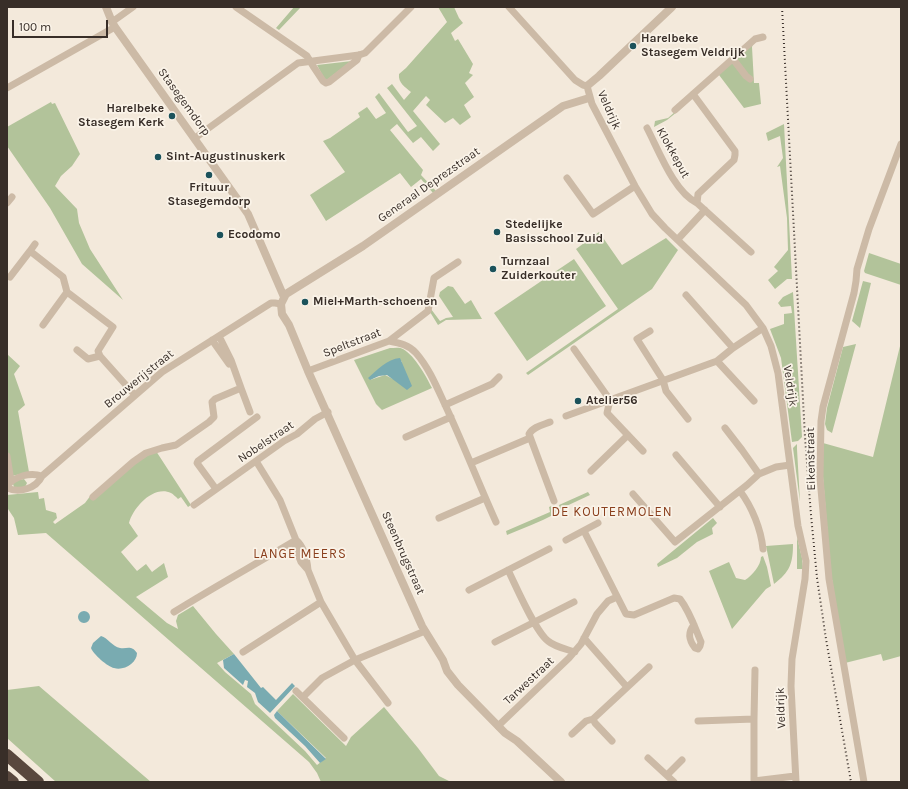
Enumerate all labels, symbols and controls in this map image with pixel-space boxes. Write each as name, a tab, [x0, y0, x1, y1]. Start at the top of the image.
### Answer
scale bar	[14, 12, 110, 38]
text: 100 m	[19, 20, 51, 34]
place label: Harelbeke Stasegem Veldrijk	[641, 32, 745, 60]
marker: Harelbeke Stasegem Veldrijk	[628, 41, 638, 51]
street label: Stasegemdorp	[155, 65, 213, 139]
street label: Veldrijk	[594, 88, 624, 132]
place label: Harelbeke Stasegem Kerk	[78, 102, 164, 130]
marker: Harelbeke Stasegem Kerk	[167, 111, 177, 121]
street label: Klokkeput	[653, 125, 693, 181]
street label: Generaal Deprezstraat	[375, 144, 483, 226]
place label: Sint-Augustinuskerk	[166, 150, 285, 164]
marker: Sint-Augustinuskerk	[153, 152, 163, 162]
marker: Frituur Stasegemdorp	[204, 170, 214, 180]
place label: Frituur Stasegemdorp	[167, 181, 251, 209]
place label: Stedelijke Basisschool Zuid	[505, 218, 603, 246]
marker: Stedelijke Basisschool Zuid	[492, 227, 502, 237]
place label: Ecodomo	[228, 228, 281, 242]
marker: Ecodomo	[215, 230, 225, 240]
place label: Turnzaal Zuiderkouter	[501, 255, 576, 283]
marker: Turnzaal Zuiderkouter	[488, 264, 498, 274]
place label: Miel+Marth-schoenen	[313, 295, 437, 309]
marker: Miel+Marth-schoenen	[300, 297, 310, 307]
street label: Speltstraat	[321, 325, 383, 361]
street label: Brouwerijstraat	[101, 347, 177, 411]
street label: Veldrijk	[780, 364, 800, 408]
place label: Atelier56	[586, 394, 638, 408]
marker: Atelier56	[573, 396, 583, 406]
street label: Nobelstraat	[235, 418, 297, 466]
street label: Eikenstraat	[803, 427, 819, 491]
district label: DE KOUTERMOLEN	[551, 504, 673, 520]
street label: Steenbrugstraat	[378, 509, 428, 597]
district label: LANGE MEERS	[253, 546, 347, 562]
street label: Tarwestraat	[501, 654, 557, 708]
street label: Veldrijk	[773, 687, 789, 729]

